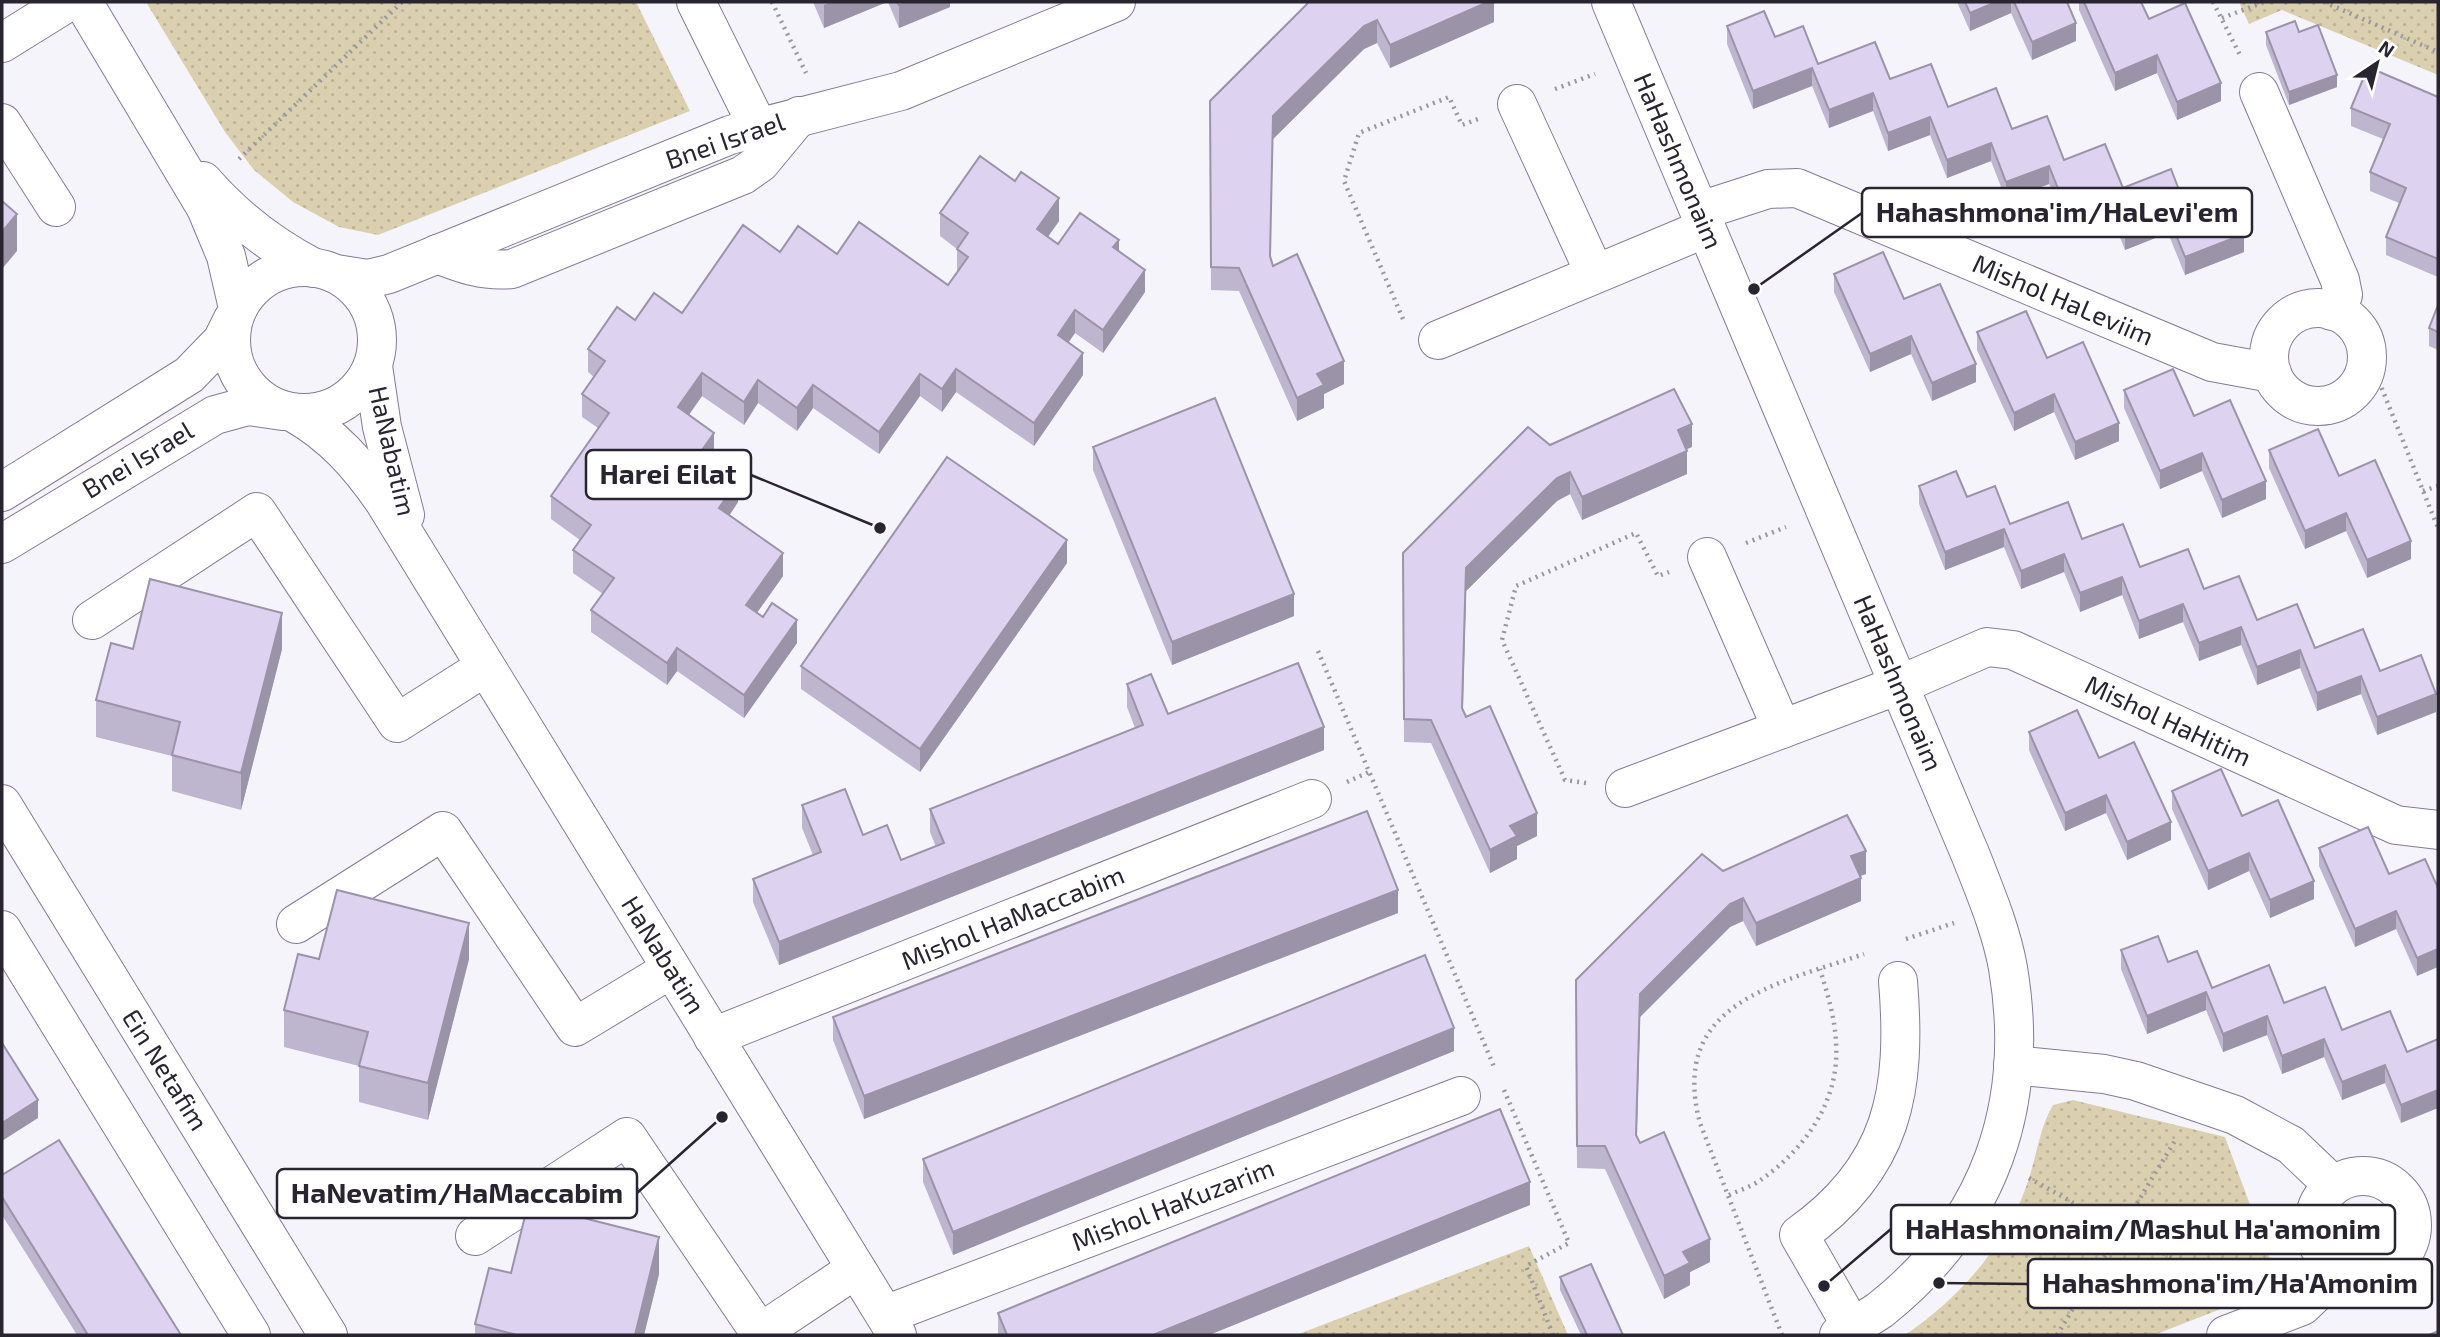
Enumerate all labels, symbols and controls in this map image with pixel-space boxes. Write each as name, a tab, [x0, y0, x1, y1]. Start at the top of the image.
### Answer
north arrow	[2342, 28, 2412, 98]
text: N	[2375, 35, 2399, 62]
street label: HaHashmonaim	[1628, 68, 1730, 253]
street label: Bnei Israel	[661, 105, 788, 174]
callout: Hahashmona'im/HaLevi'em	[1862, 188, 2252, 237]
text: Hahashmona'im/HaLevi'em	[1876, 194, 2238, 228]
street label: Mishol HaLeviim	[1968, 247, 2159, 351]
street label: HaNabatim	[363, 383, 423, 519]
street label: Bnei Israel	[76, 413, 199, 504]
callout: Harei Eilat	[586, 450, 751, 499]
text: Harei Eilat	[599, 456, 737, 490]
street label: HaHashmonaim	[1848, 590, 1950, 775]
street label: Mishol HaHitim	[2081, 668, 2257, 772]
street label: Mishol HaMaccabim	[897, 858, 1128, 975]
street label: HaNabatim	[616, 890, 713, 1019]
street label: Ein Netafim	[117, 1003, 216, 1135]
street label: Mishol HaKuzarim	[1067, 1151, 1278, 1256]
callout: HaNevatim/HaMaccabim	[277, 1169, 637, 1218]
text: HaNevatim/HaMaccabim	[291, 1175, 623, 1209]
callout: HaHashmonaim/Mashul Ha'amonim	[1891, 1205, 2395, 1254]
text: HaHashmonaim/Mashul Ha'amonim	[1905, 1211, 2381, 1245]
callout: Hahashmona'im/Ha'Amonim	[2028, 1259, 2432, 1308]
text: Hahashmona'im/Ha'Amonim	[2042, 1265, 2418, 1299]

